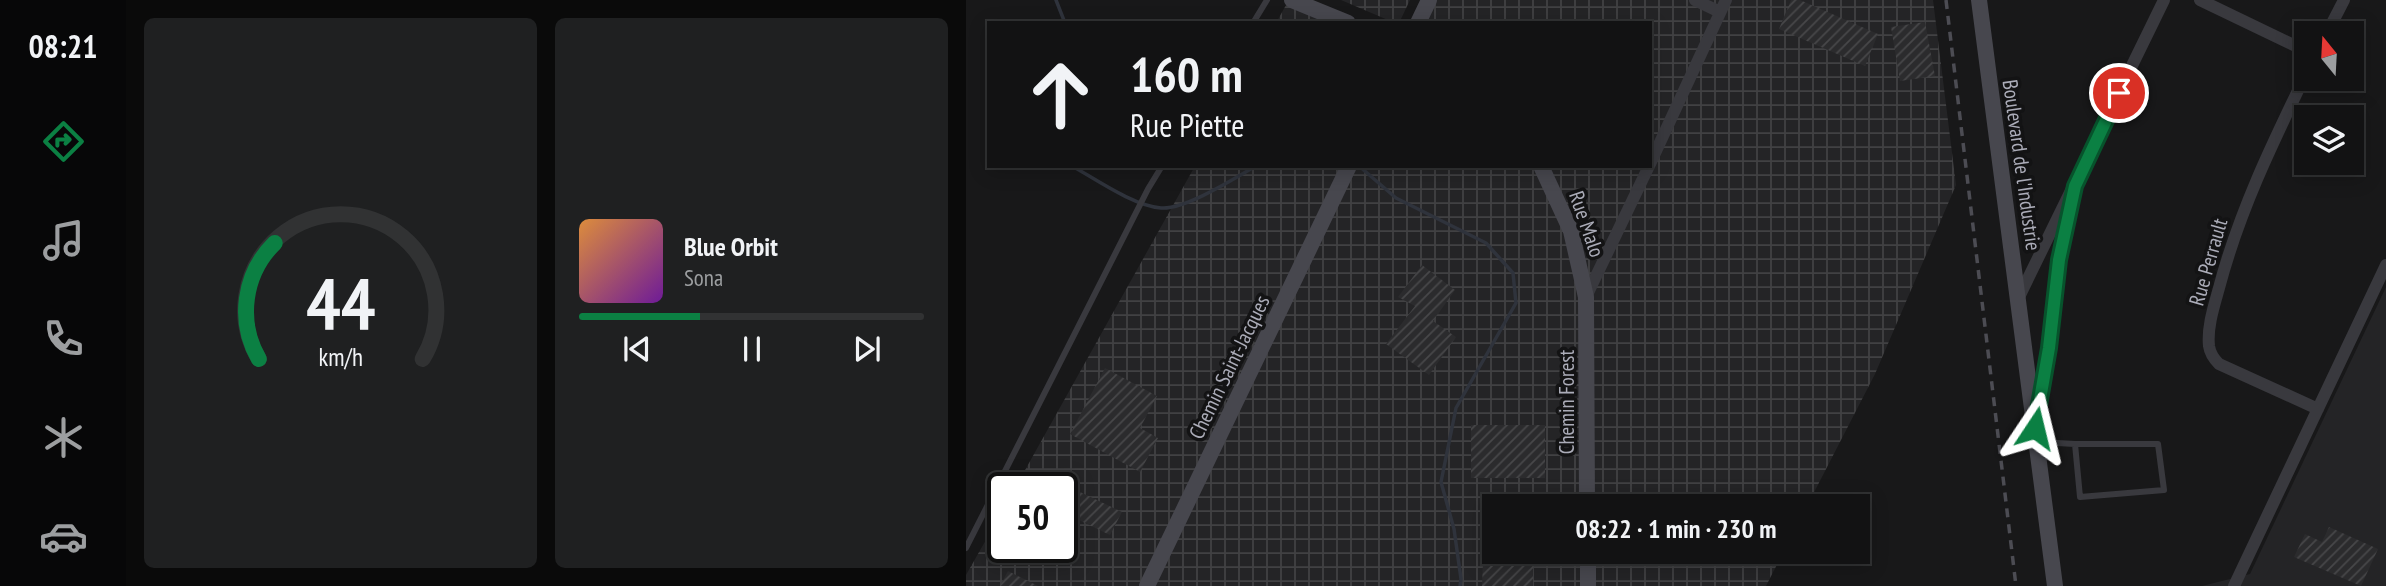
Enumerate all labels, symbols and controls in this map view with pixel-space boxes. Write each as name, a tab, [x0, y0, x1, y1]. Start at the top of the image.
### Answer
north arrow	[2294, 21, 2364, 91]
map controls	[2294, 21, 2364, 175]
text: 08:21	[28, 25, 98, 67]
text: 160 m	[1130, 42, 1243, 106]
icon: ahead	[1015, 49, 1106, 140]
pin	[2089, 63, 2149, 123]
icon: arrive	[2100, 74, 2138, 112]
street label: Boulevard de l'Industrie	[1997, 78, 2047, 252]
text: Rue Piette	[1130, 104, 1244, 146]
button: layers	[2294, 105, 2364, 175]
icon: directions	[39, 117, 88, 166]
street label: Rue Malo	[1563, 187, 1611, 261]
street label: Rue Perrault	[2183, 215, 2233, 309]
icon: music	[39, 216, 88, 265]
text: Blue Orbit	[684, 230, 778, 263]
text: 44	[306, 255, 375, 349]
text: Sona	[684, 263, 723, 292]
street label: Chemin Saint-Jacques	[1183, 291, 1275, 443]
icon: phone	[39, 314, 88, 363]
icon: previous	[618, 330, 656, 368]
icon: pause	[733, 330, 771, 368]
icon: next	[848, 330, 886, 368]
text: km/h	[318, 341, 363, 373]
street label: Chemin Forest	[1553, 350, 1580, 454]
position arrow	[1998, 391, 2072, 465]
icon: climate	[39, 413, 88, 462]
speed limit sign: 50	[987, 472, 1078, 563]
icon: car	[39, 512, 88, 561]
text: 08:22 · 1 min · 230 m	[1576, 512, 1776, 545]

